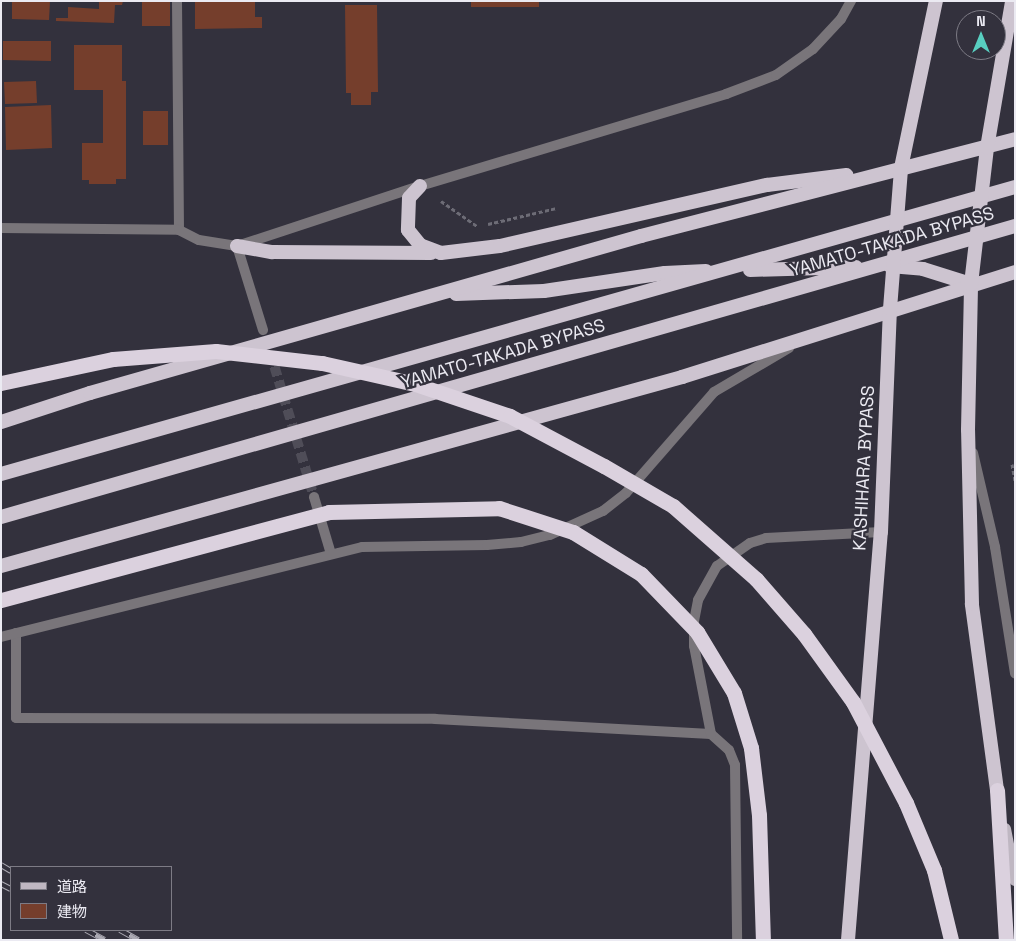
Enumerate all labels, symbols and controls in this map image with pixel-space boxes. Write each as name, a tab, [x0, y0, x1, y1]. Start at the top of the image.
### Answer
north arrow	[956, 10, 1006, 60]
text: N	[976, 12, 986, 30]
street label: YAMATO-TAKADA BYPASS	[787, 202, 997, 282]
street label: YAMATO-TAKADA BYPASS	[398, 314, 608, 394]
street label: KASHIHARA BYPASS	[849, 385, 879, 551]
legend	[10, 866, 172, 931]
text: 道路	[57, 877, 87, 896]
text: 建物	[57, 902, 87, 921]

